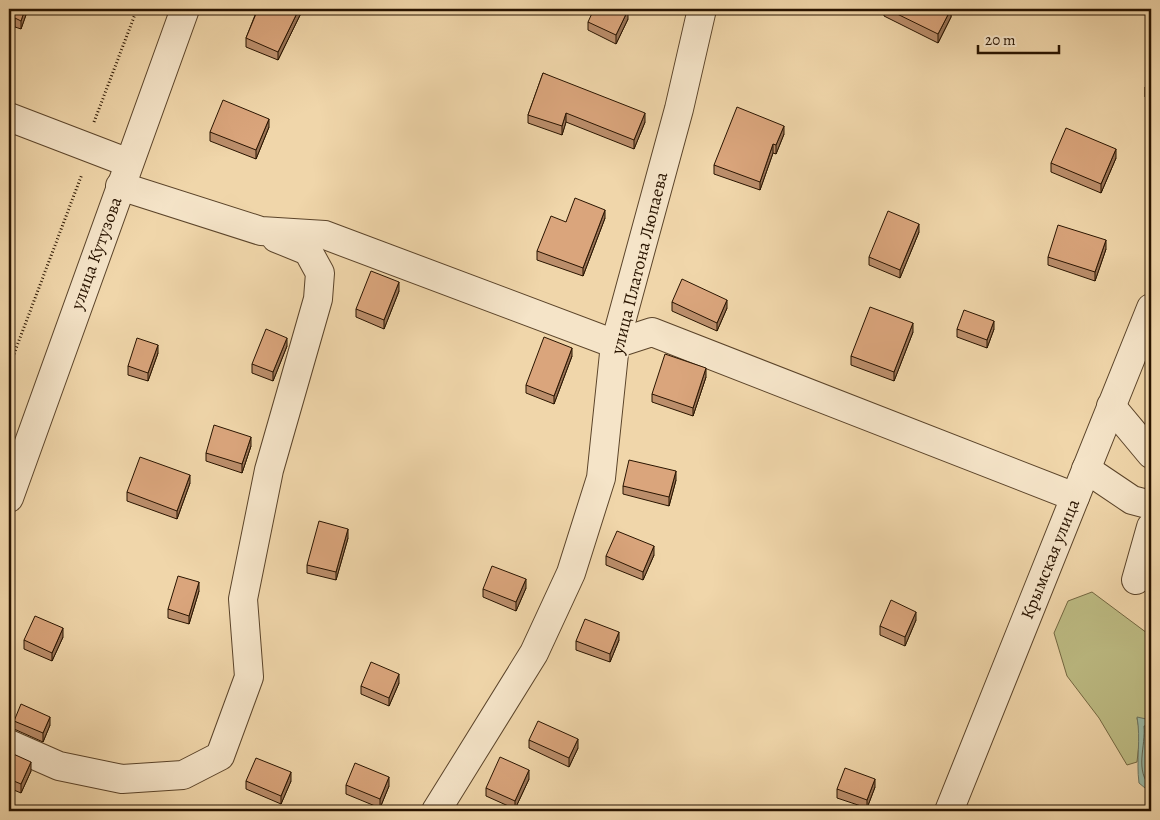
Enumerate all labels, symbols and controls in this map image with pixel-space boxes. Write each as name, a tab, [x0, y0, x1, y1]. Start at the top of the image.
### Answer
scale bar	[978, 22, 1059, 54]
text: 20 m	[985, 30, 1016, 50]
street label: улица Платона Люпаева	[604, 169, 673, 358]
street label: улица Кутузова	[64, 193, 128, 314]
street label: Крымская улица	[1015, 495, 1085, 623]

